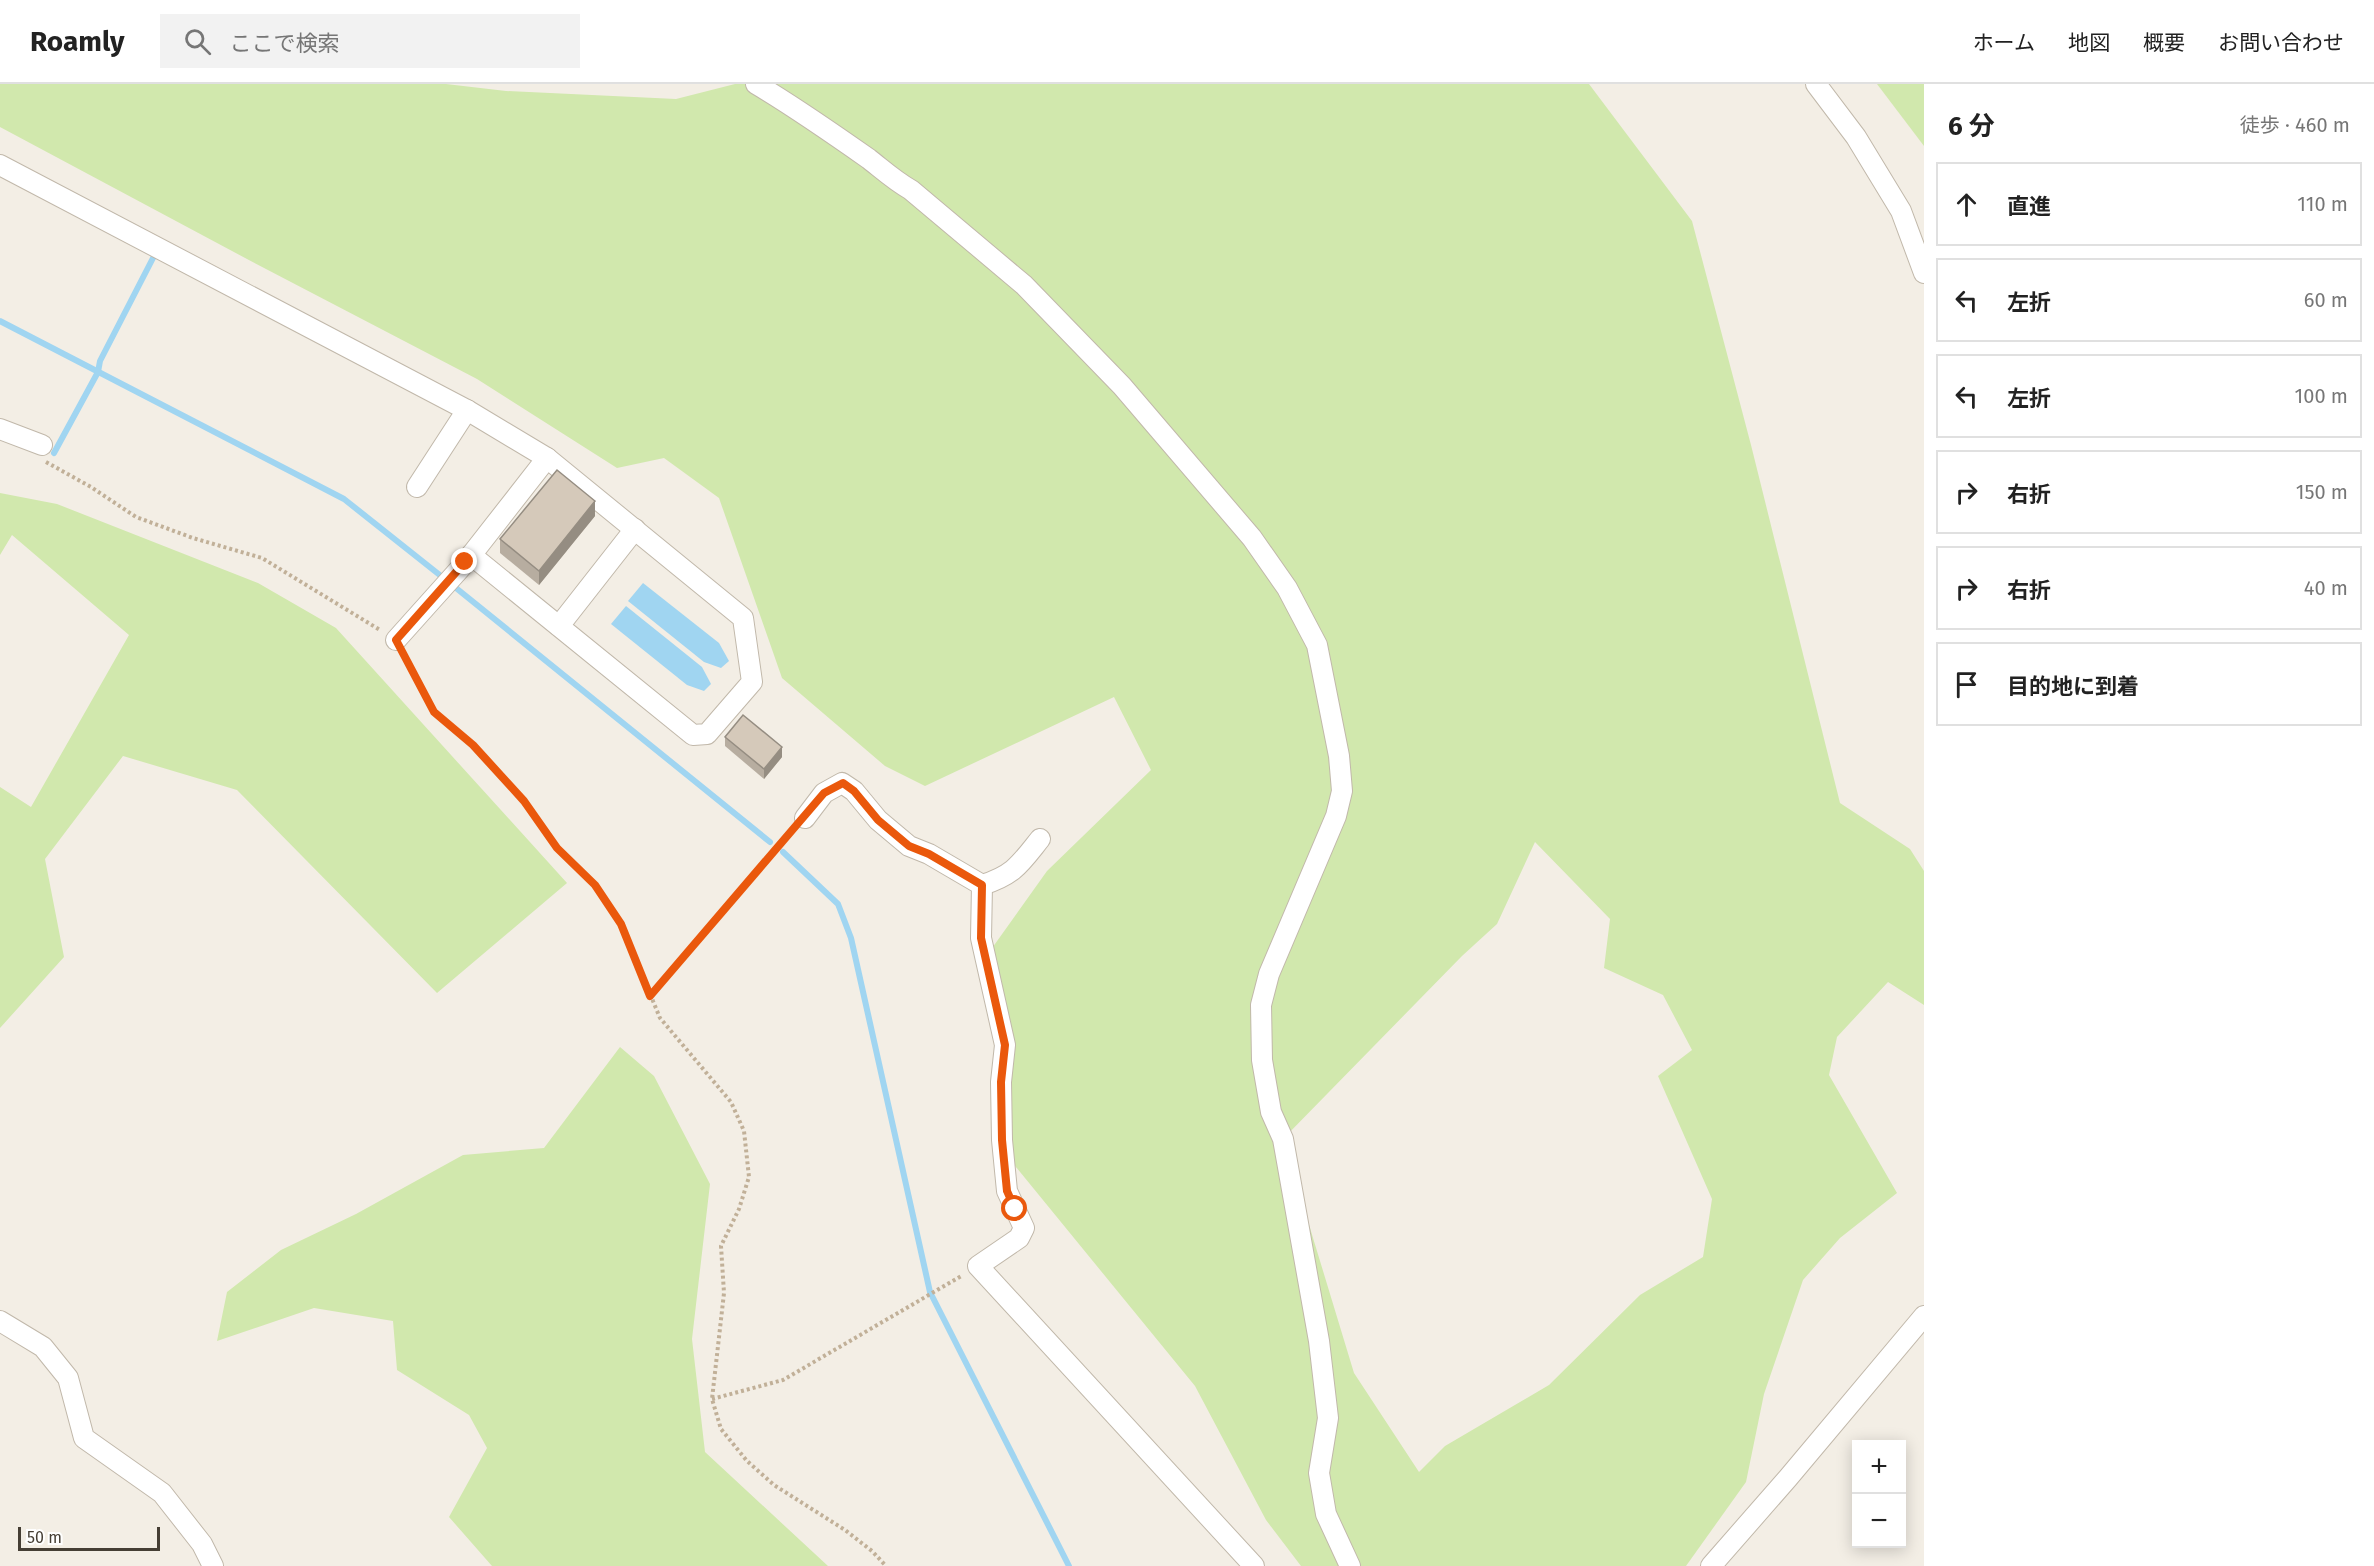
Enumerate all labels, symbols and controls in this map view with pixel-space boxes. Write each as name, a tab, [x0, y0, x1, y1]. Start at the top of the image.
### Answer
search box	[160, 14, 580, 68]
text: Roamly	[30, 25, 124, 58]
icon: search	[181, 25, 214, 58]
text: ここで検索	[229, 30, 340, 57]
text: ホーム	[1973, 30, 2035, 56]
text: 地図	[2068, 30, 2110, 56]
text: 概要	[2143, 30, 2185, 56]
text: お問い合わせ	[2218, 30, 2344, 56]
text: 6 分	[1948, 111, 1995, 142]
text: 徒歩 · 460 m	[2240, 113, 2350, 137]
icon: ahead	[1950, 188, 1983, 221]
text: 110 m	[2297, 192, 2348, 216]
text: 直進	[2007, 193, 2051, 220]
icon: left	[1950, 284, 1983, 317]
text: 60 m	[2304, 288, 2348, 312]
text: 左折	[2007, 289, 2051, 316]
icon: left	[1950, 380, 1983, 413]
text: 100 m	[2295, 384, 2348, 408]
text: 左折	[2007, 385, 2051, 412]
icon: right	[1950, 476, 1983, 509]
text: 150 m	[2296, 480, 2348, 504]
text: 右折	[2007, 481, 2051, 508]
route end	[451, 548, 477, 574]
icon: right	[1950, 572, 1983, 605]
text: 40 m	[2304, 576, 2348, 600]
text: 右折	[2007, 577, 2051, 604]
icon: arrive	[1950, 668, 1983, 701]
text: 目的地に到着	[2007, 673, 2139, 700]
route start	[1001, 1195, 1027, 1221]
map controls	[1852, 1440, 1906, 1548]
button: +	[1852, 1440, 1906, 1494]
button: −	[1852, 1494, 1906, 1548]
scale bar	[18, 1524, 160, 1552]
text: 50 m	[27, 1528, 62, 1547]

